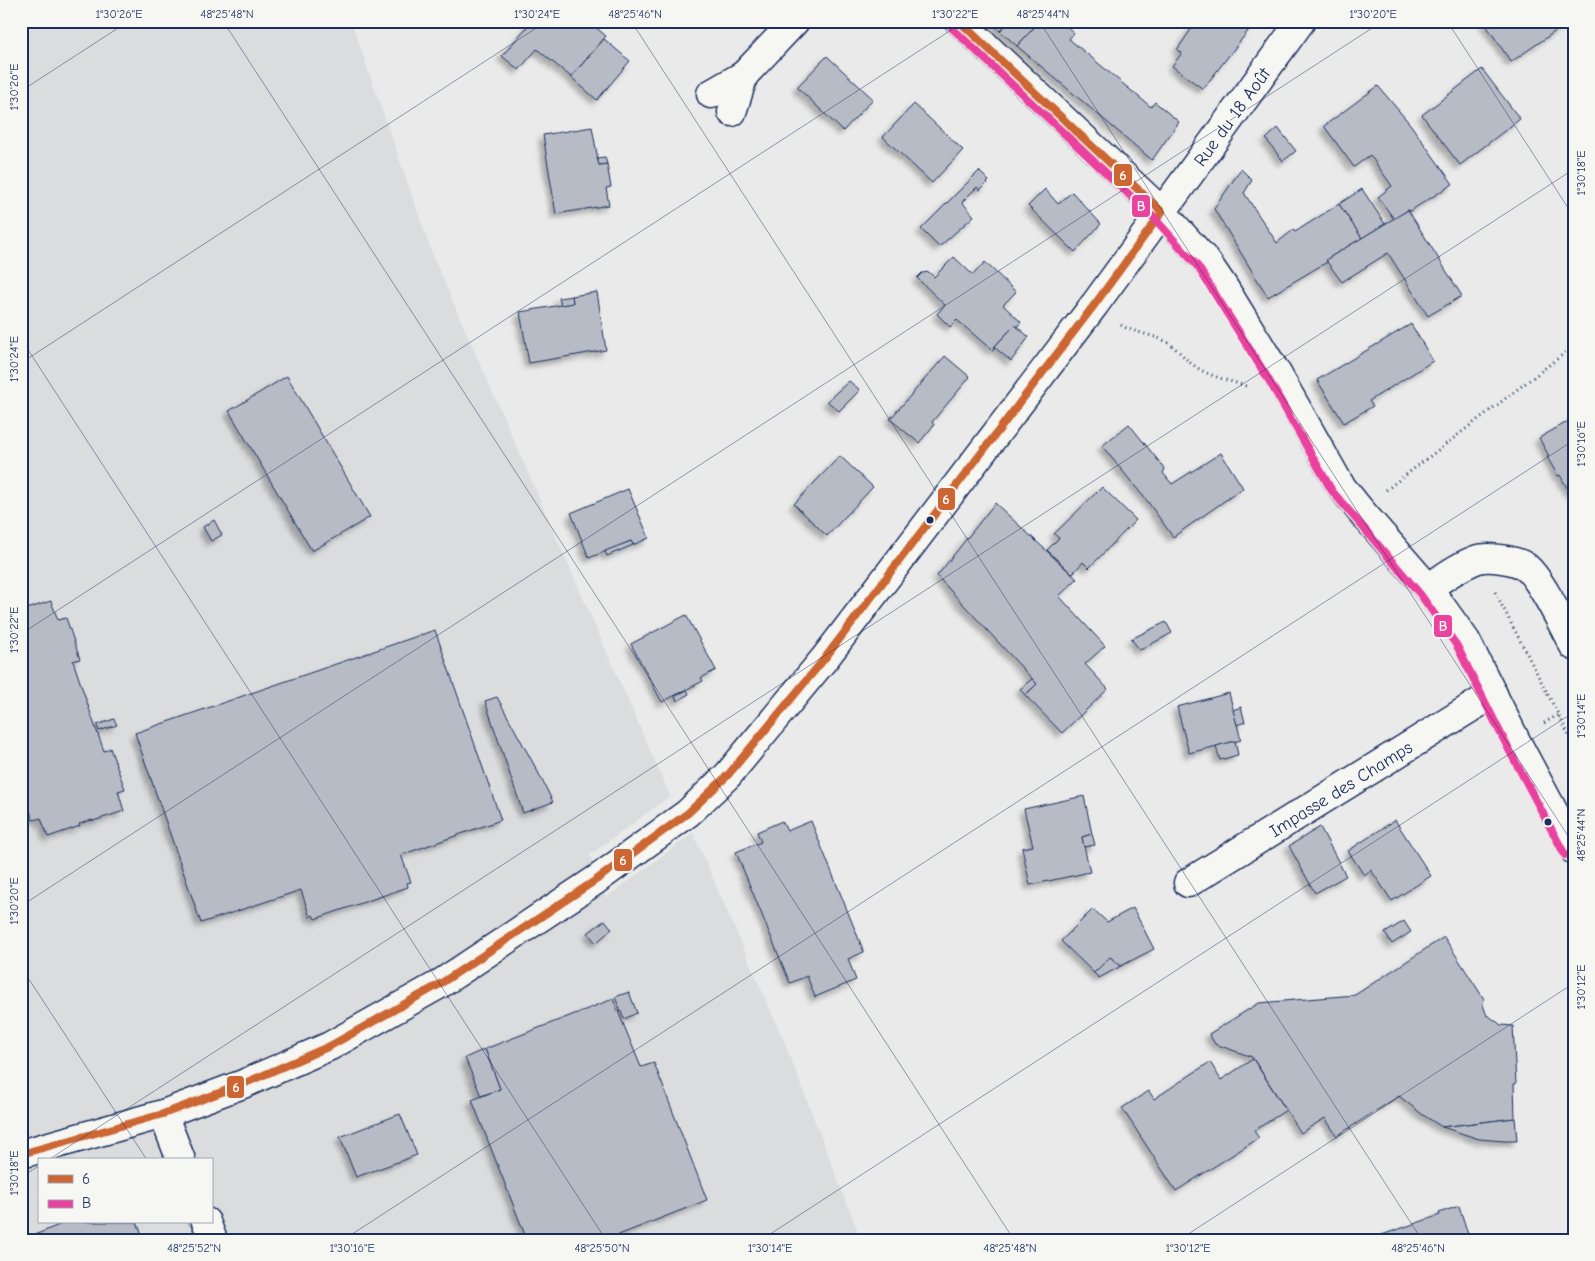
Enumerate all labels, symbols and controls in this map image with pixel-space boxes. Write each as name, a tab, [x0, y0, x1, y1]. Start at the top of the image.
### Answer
text: 1°30'26"E	[96, 7, 142, 21]
text: 48°25'48"N	[200, 7, 254, 21]
text: 1°30'24"E	[514, 7, 560, 21]
text: 48°25'46"N	[608, 7, 662, 21]
text: 1°30'22"E	[932, 7, 978, 21]
text: 48°25'44"N	[1017, 7, 1069, 21]
text: 1°30'20"E	[1349, 7, 1397, 21]
street label: Rue du 18 Août	[1190, 63, 1276, 171]
text: 1°30'26"E	[7, 64, 21, 110]
text: 1°30'18"E	[1574, 151, 1588, 195]
line badge: 6	[1113, 163, 1133, 187]
text: 6	[1119, 167, 1127, 184]
line badge: B	[1131, 194, 1151, 218]
text: B	[1137, 198, 1146, 215]
text: 1°30'24"E	[7, 336, 21, 382]
text: 1°30'16"E	[1574, 421, 1588, 467]
line badge: 6	[937, 487, 956, 511]
text: 6	[942, 491, 950, 508]
unlabelled marker	[925, 515, 935, 525]
text: 1°30'22"E	[7, 607, 21, 653]
line badge: B	[1433, 614, 1453, 638]
text: B	[1439, 618, 1448, 635]
text: 1°30'14"E	[1574, 694, 1588, 738]
street label: Impasse des Champs	[1266, 737, 1417, 842]
text: 48°25'44"N	[1574, 809, 1588, 861]
unlabelled marker	[1543, 817, 1553, 827]
line badge: 6	[613, 848, 633, 872]
text: 6	[619, 852, 627, 869]
text: 1°30'20"E	[7, 877, 21, 925]
text: 1°30'12"E	[1574, 964, 1588, 1010]
line badge: 6	[226, 1075, 245, 1099]
text: 6	[232, 1079, 240, 1096]
text: 1°30'18"E	[7, 1151, 21, 1195]
legend	[38, 1158, 212, 1224]
text: 6	[82, 1170, 90, 1188]
text: B	[82, 1194, 91, 1212]
text: 48°25'52"N	[167, 1241, 221, 1255]
text: 1°30'16"E	[329, 1241, 375, 1255]
text: 48°25'50"N	[574, 1241, 630, 1255]
text: 1°30'14"E	[748, 1241, 792, 1255]
text: 48°25'48"N	[983, 1241, 1037, 1255]
text: 1°30'12"E	[1165, 1241, 1211, 1255]
text: 48°25'46"N	[1391, 1241, 1445, 1255]

